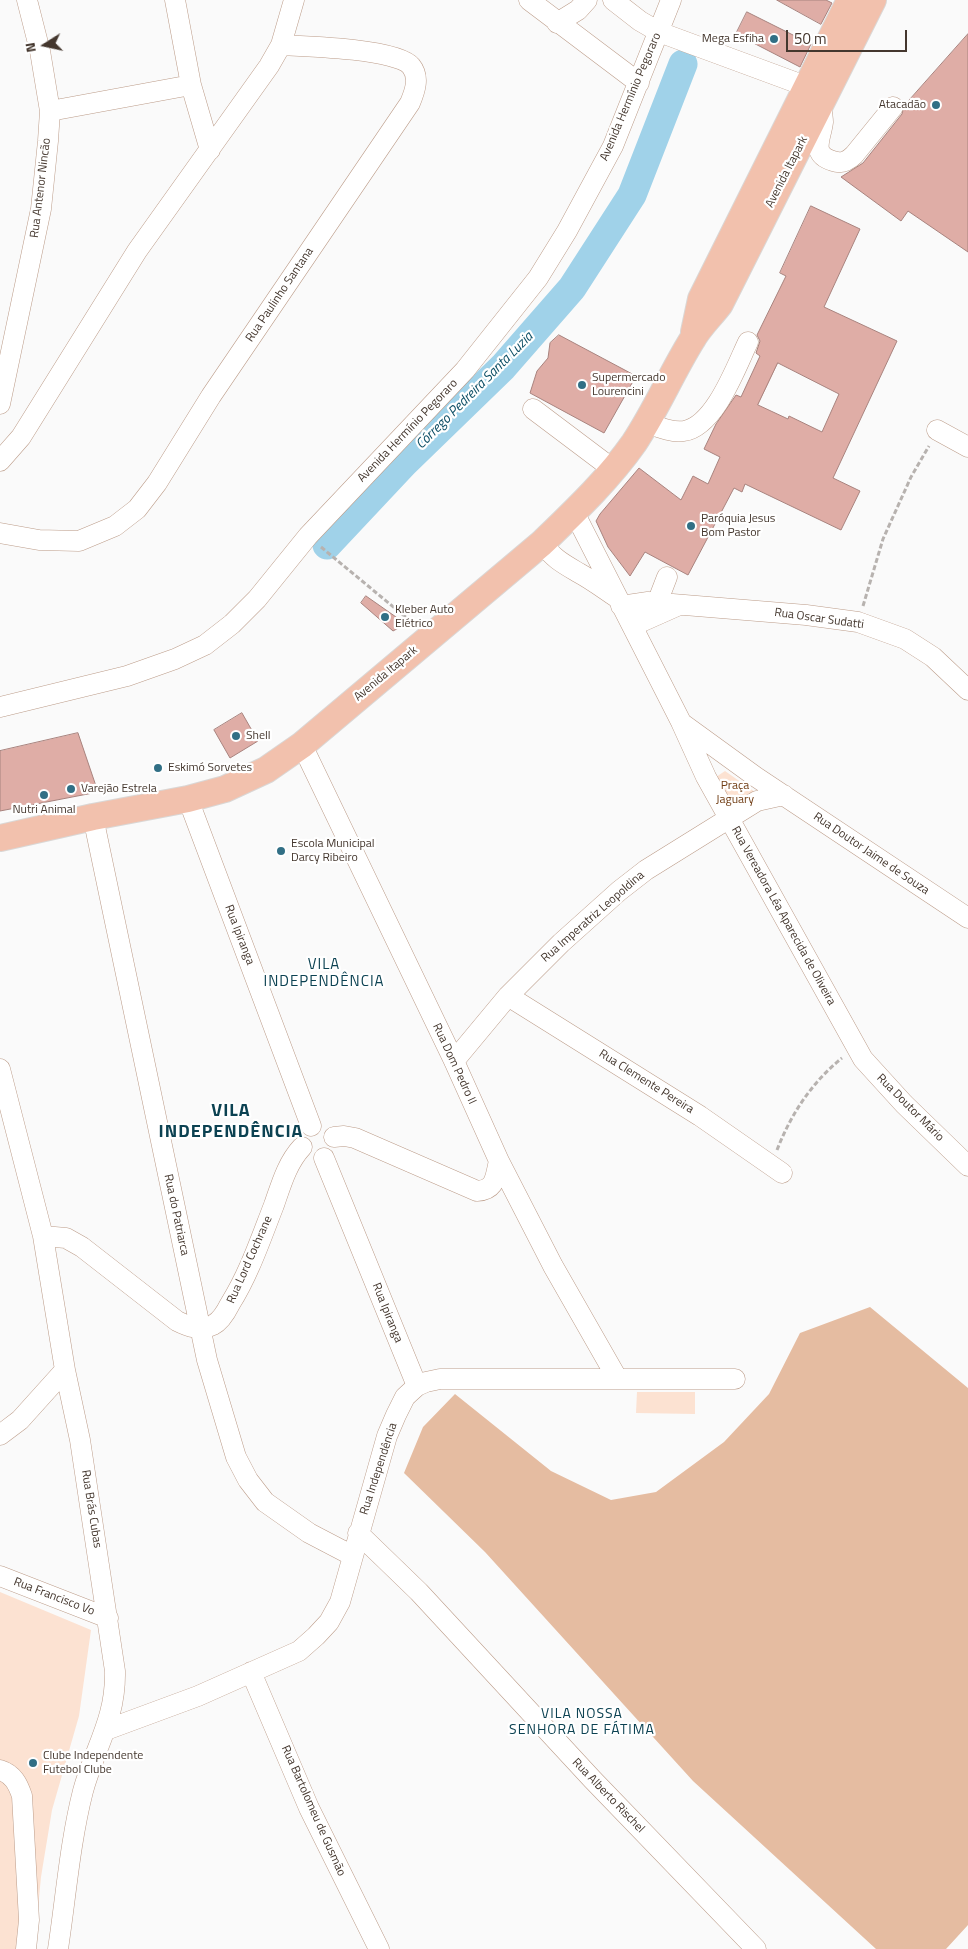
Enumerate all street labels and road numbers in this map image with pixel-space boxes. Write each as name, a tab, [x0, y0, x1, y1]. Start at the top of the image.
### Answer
street label: Avenida Hermínio Pegoraro	[597, 31, 665, 163]
street label: Avenida Itapark	[763, 134, 811, 210]
street label: Rua Antenor Nincão	[28, 137, 54, 239]
street label: Rua Paulinho Santana	[243, 245, 317, 345]
street label: Avenida Hermínio Pegoraro	[355, 376, 461, 486]
street label: Rua Oscar Sudatti	[773, 606, 865, 632]
street label: Avenida Itapark	[351, 643, 421, 705]
street label: Rua Doutor Jaime de Souza	[810, 810, 932, 898]
street label: Rua Vereadora Léa Aparecida de Oliveira	[728, 824, 838, 1008]
street label: Rua Imperatriz Leopoldina	[538, 868, 648, 966]
street label: Rua Ipiranga	[221, 903, 257, 967]
street label: Rua Dom Pedro II	[429, 1021, 479, 1107]
street label: Rua Clemente Pereira	[596, 1047, 696, 1117]
street label: Rua Doutor Mário	[873, 1071, 947, 1145]
street label: Rua do Patriarca	[160, 1173, 192, 1257]
street label: Rua Lord Cochrane	[224, 1214, 276, 1306]
street label: Rua Ipiranga	[369, 1281, 405, 1345]
street label: Rua Independência	[357, 1421, 401, 1517]
street label: Rua Brás Cubas	[78, 1469, 104, 1549]
street label: Rua Francisco Vo	[11, 1575, 97, 1619]
street label: Rua Bartolomeu de Gusmão	[278, 1743, 348, 1879]
street label: Rua Alberto Rischel	[569, 1756, 647, 1836]

